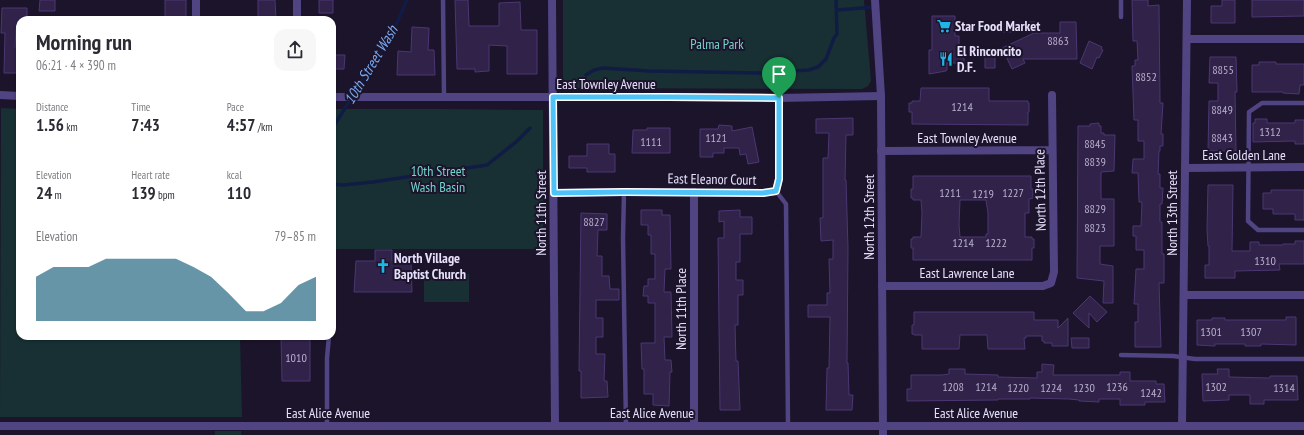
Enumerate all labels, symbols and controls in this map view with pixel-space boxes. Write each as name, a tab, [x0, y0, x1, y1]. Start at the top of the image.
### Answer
place label: Star Food Market	[955, 17, 1040, 35]
supermarket icon: Star Food Market	[936, 18, 952, 34]
water label: 10th Street Wash	[340, 21, 402, 108]
text: Morning run	[36, 28, 132, 56]
button: share	[274, 29, 316, 71]
house number: 8863	[1047, 33, 1069, 48]
park label: Palma Park	[690, 35, 744, 53]
place label: El Rinconcito D.F.	[957, 42, 1021, 76]
restaurant icon: El Rinconcito D.F.	[938, 51, 954, 67]
text: 06:21 · 4 × 390 m	[36, 57, 116, 74]
pin	[762, 57, 796, 98]
house number: 8855	[1212, 62, 1234, 77]
icon: arrive	[768, 63, 790, 85]
house number: 8852	[1135, 69, 1157, 84]
street label: East Townley Avenue	[556, 75, 656, 93]
house number: 1214	[951, 99, 973, 114]
text: Distance	[36, 100, 68, 114]
text: Time	[131, 100, 150, 114]
text: Pace	[227, 100, 244, 114]
house number: 8849	[1211, 102, 1233, 117]
text: 1.56	[36, 114, 64, 136]
text: 7:43	[131, 114, 160, 136]
text: 4:57	[227, 114, 255, 136]
text: km	[64, 120, 78, 134]
text: /km	[255, 120, 272, 134]
house number: 1312	[1259, 124, 1281, 139]
street label: East Townley Avenue	[917, 129, 1017, 147]
house number: 1121	[705, 130, 727, 145]
house number: 8843	[1211, 130, 1233, 145]
house number: 1111	[640, 134, 662, 149]
house number: 8845	[1084, 136, 1106, 151]
street label: East Golden Lane	[1202, 146, 1286, 164]
street label: North 12th Place	[1030, 149, 1050, 231]
house number: 8839	[1084, 154, 1106, 169]
park label: 10th Street Wash Basin	[411, 162, 465, 196]
text: Elevation	[36, 168, 71, 182]
text: Heart rate	[131, 168, 170, 182]
text: kcal	[227, 168, 242, 182]
street label: East Eleanor Court	[667, 169, 757, 189]
street label: North 11th Street	[532, 170, 550, 256]
street label: North 13th Street	[1163, 170, 1181, 256]
street label: North 12th Street	[860, 174, 878, 260]
text: 24	[36, 182, 52, 204]
text: 139	[131, 182, 156, 204]
text: 110	[227, 182, 251, 204]
house number: 1211	[939, 185, 961, 200]
house number: 1227	[1002, 185, 1024, 200]
house number: 1219	[972, 186, 994, 201]
text: m	[52, 188, 62, 202]
text: bpm	[156, 188, 175, 202]
house number: 8829	[1084, 201, 1106, 216]
house number: 8827	[583, 214, 605, 229]
house number: 8823	[1084, 220, 1106, 235]
text: Elevation	[36, 228, 78, 245]
text: 79–85 m	[274, 228, 316, 245]
house number: 1214	[952, 235, 974, 250]
house number: 1222	[985, 235, 1007, 250]
place label: North Village Baptist Church	[394, 249, 466, 283]
house number: 1310	[1254, 253, 1276, 268]
church icon: North Village Baptist Church	[375, 258, 391, 274]
street label: East Lawrence Lane	[919, 264, 1015, 282]
street label: North 11th Place	[672, 268, 690, 350]
house number: 1301	[1200, 324, 1222, 339]
house number: 1307	[1240, 324, 1262, 339]
house number: 1010	[285, 350, 307, 365]
house number: 1208	[942, 379, 964, 394]
house number: 1214	[975, 379, 997, 394]
house number: 1236	[1106, 379, 1128, 394]
house number: 1302	[1205, 379, 1227, 394]
house number: 1220	[1007, 380, 1029, 395]
house number: 1224	[1040, 380, 1062, 395]
house number: 1230	[1073, 380, 1095, 395]
house number: 1314	[1273, 380, 1295, 395]
house number: 1242	[1140, 385, 1162, 400]
street label: East Alice Avenue	[286, 404, 370, 422]
street label: East Alice Avenue	[610, 404, 694, 422]
street label: East Alice Avenue	[934, 404, 1018, 422]

